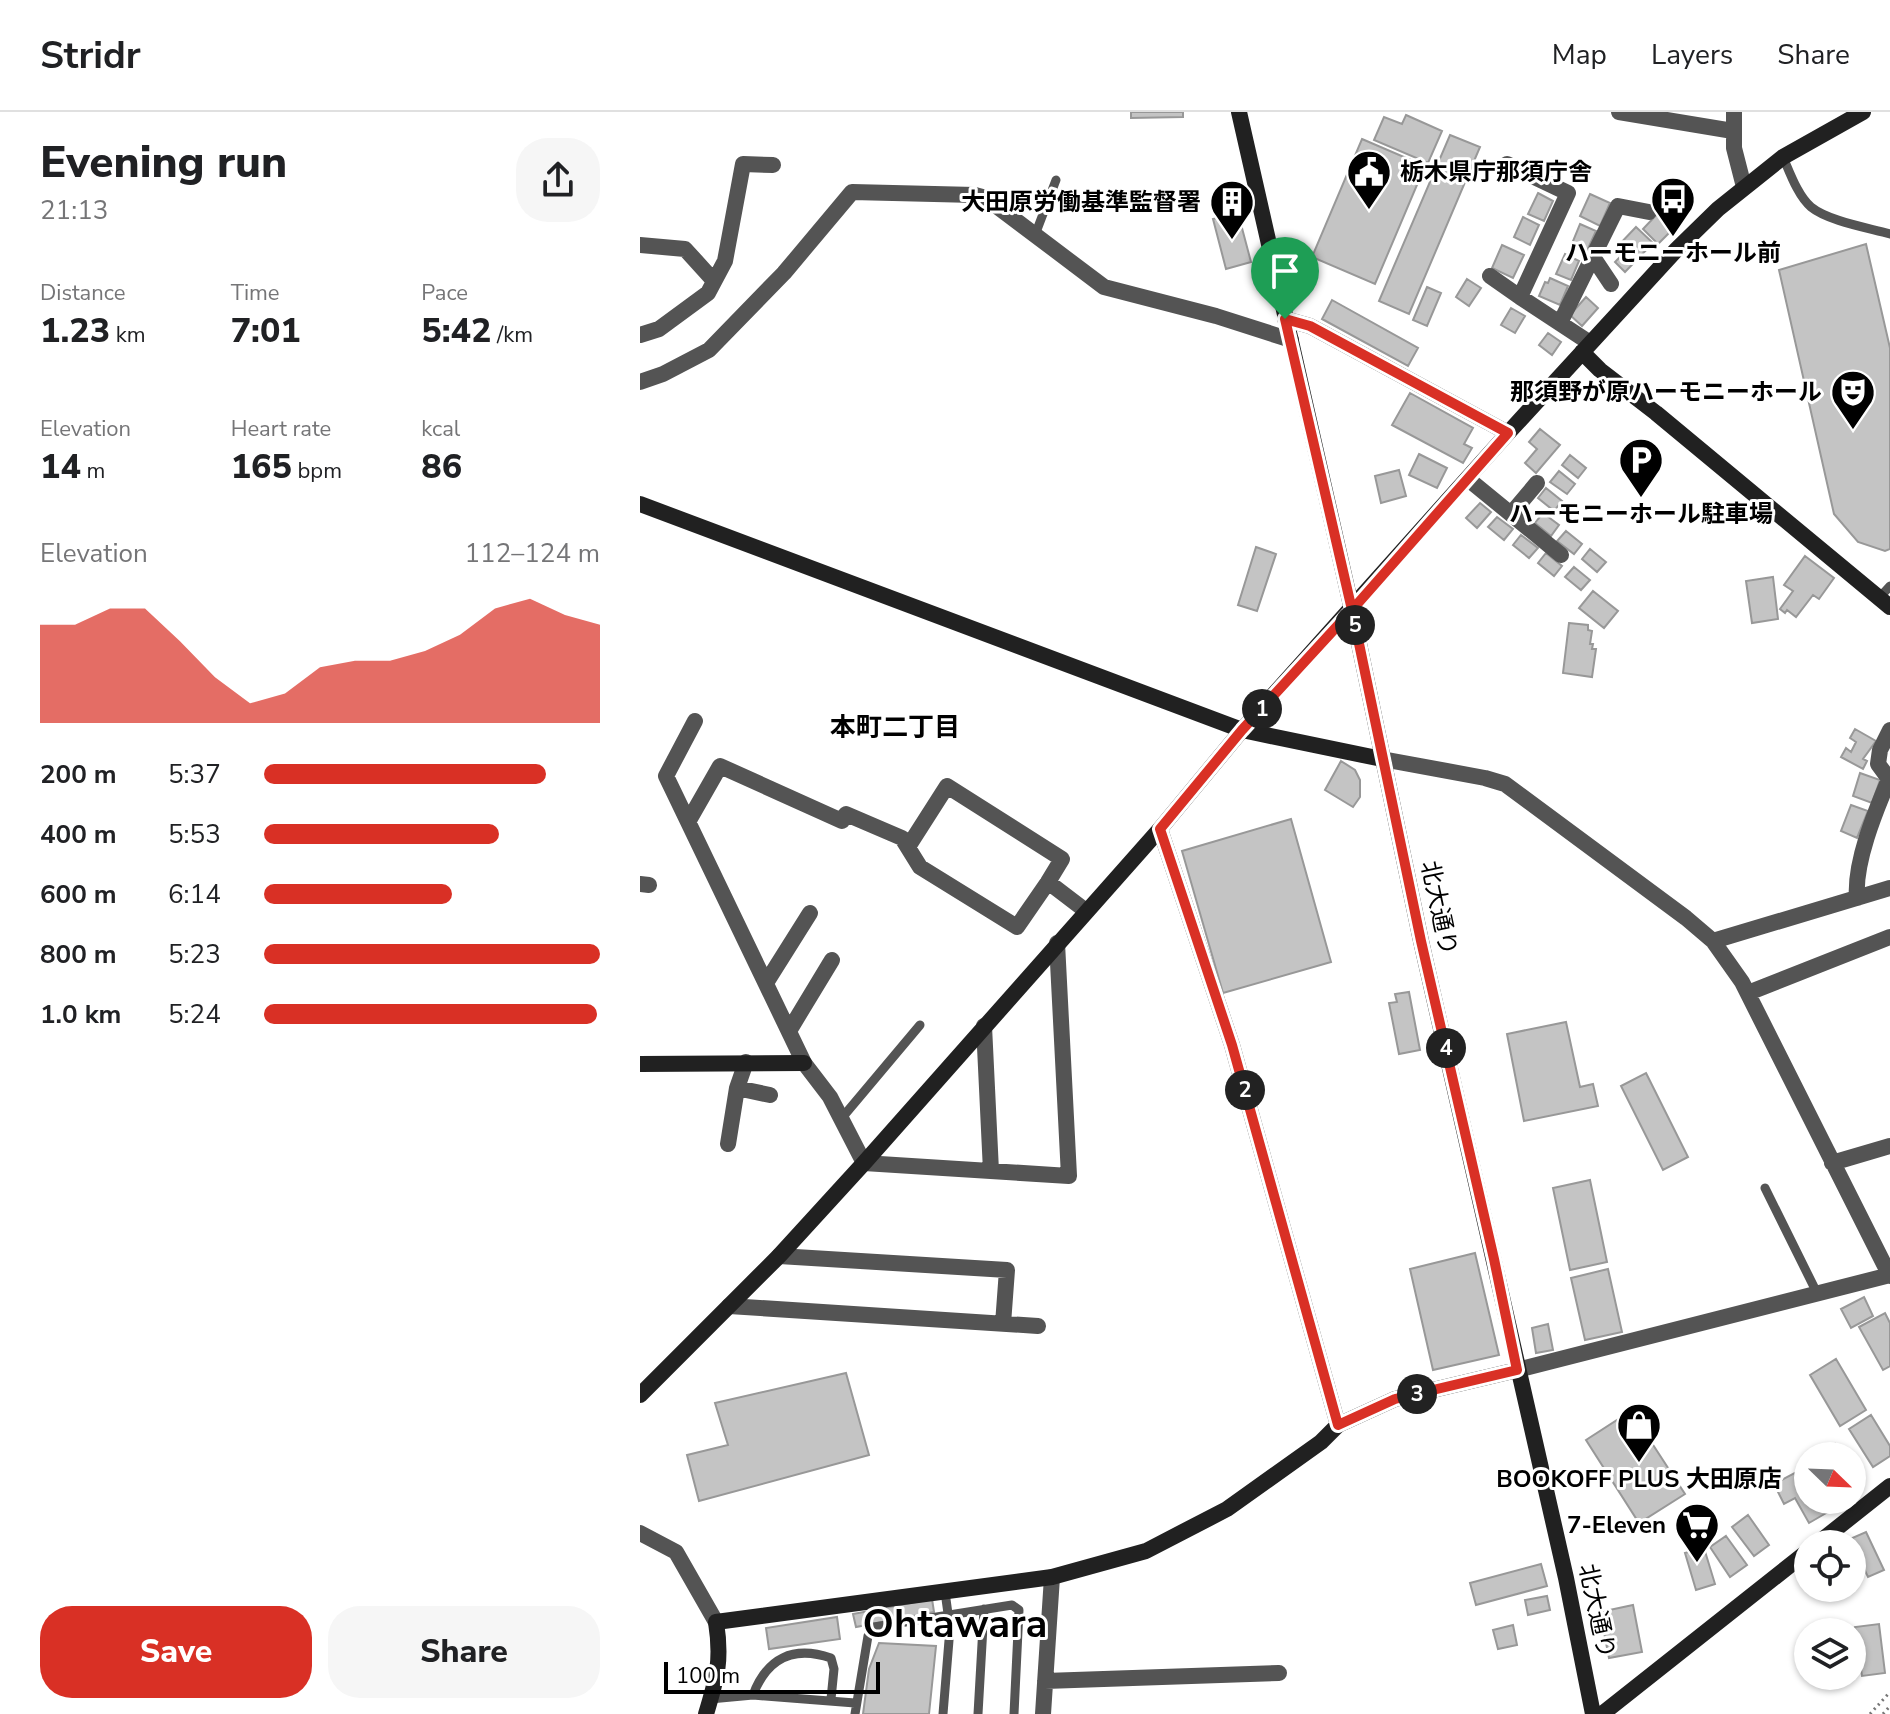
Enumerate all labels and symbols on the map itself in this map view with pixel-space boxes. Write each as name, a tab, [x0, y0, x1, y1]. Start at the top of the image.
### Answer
public building icon: 栃木県庁那須庁舎	[1345, 148, 1393, 211]
place label: 栃木県庁那須庁舎	[1400, 156, 1592, 188]
bus stop icon: ハーモニーホール前	[1649, 175, 1697, 238]
building icon: 大田原労働基準監督署	[1208, 178, 1256, 241]
place label: 大田原労働基準監督署	[961, 186, 1201, 218]
pin	[1251, 237, 1319, 319]
place label: ハーモニーホール前	[1565, 237, 1781, 269]
theatre icon: 那須野が原ハーモニーホール	[1829, 368, 1877, 431]
place label: 那須野が原ハーモニーホール	[1510, 376, 1822, 408]
parking icon: ハーモニーホール駐車場	[1617, 436, 1665, 499]
place label: ハーモニーホール駐車場	[1509, 498, 1773, 530]
pin: 5	[1335, 605, 1375, 645]
pin: 1	[1242, 689, 1282, 729]
district label: 本町二丁目	[830, 710, 960, 745]
street label: 北大通り	[1413, 858, 1465, 958]
pin: 4	[1426, 1028, 1466, 1068]
pin: 2	[1225, 1070, 1265, 1110]
pin: 3	[1397, 1374, 1437, 1414]
shop icon: BOOKOFF PLUS 大田原店	[1615, 1401, 1663, 1464]
north arrow	[1794, 1442, 1866, 1514]
place label: BOOKOFF PLUS 大田原店	[1496, 1463, 1782, 1495]
supermarket icon: 7-Eleven	[1673, 1501, 1721, 1564]
place label: 7-Eleven	[1567, 1509, 1666, 1541]
street label: 北大通り	[1571, 1561, 1623, 1661]
district label: Ohtawara	[863, 1597, 1047, 1651]
scale bar	[664, 1658, 880, 1694]

